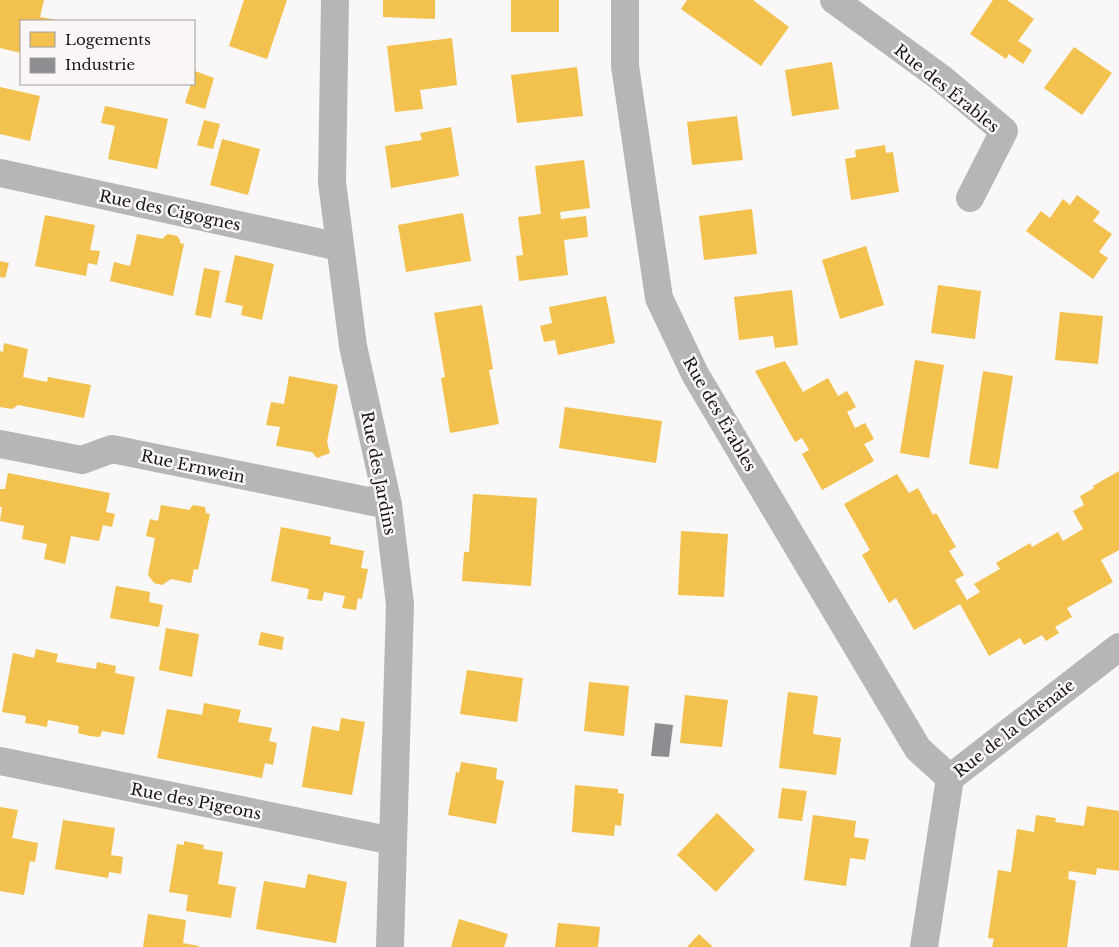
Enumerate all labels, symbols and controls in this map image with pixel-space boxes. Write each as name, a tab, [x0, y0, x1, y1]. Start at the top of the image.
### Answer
legend	[20, 20, 195, 85]
text: Logements	[65, 30, 151, 49]
street label: Rue des Érables	[891, 40, 1003, 136]
text: Industrie	[65, 55, 135, 74]
street label: Rue des Cigognes	[97, 185, 243, 235]
street label: Rue des Érables	[679, 353, 761, 475]
street label: Rue des Jardins	[357, 409, 401, 537]
street label: Rue Ernwein	[139, 445, 247, 487]
street label: Rue de la Chênaie	[950, 675, 1078, 781]
street label: Rue des Pigeons	[129, 779, 263, 823]

